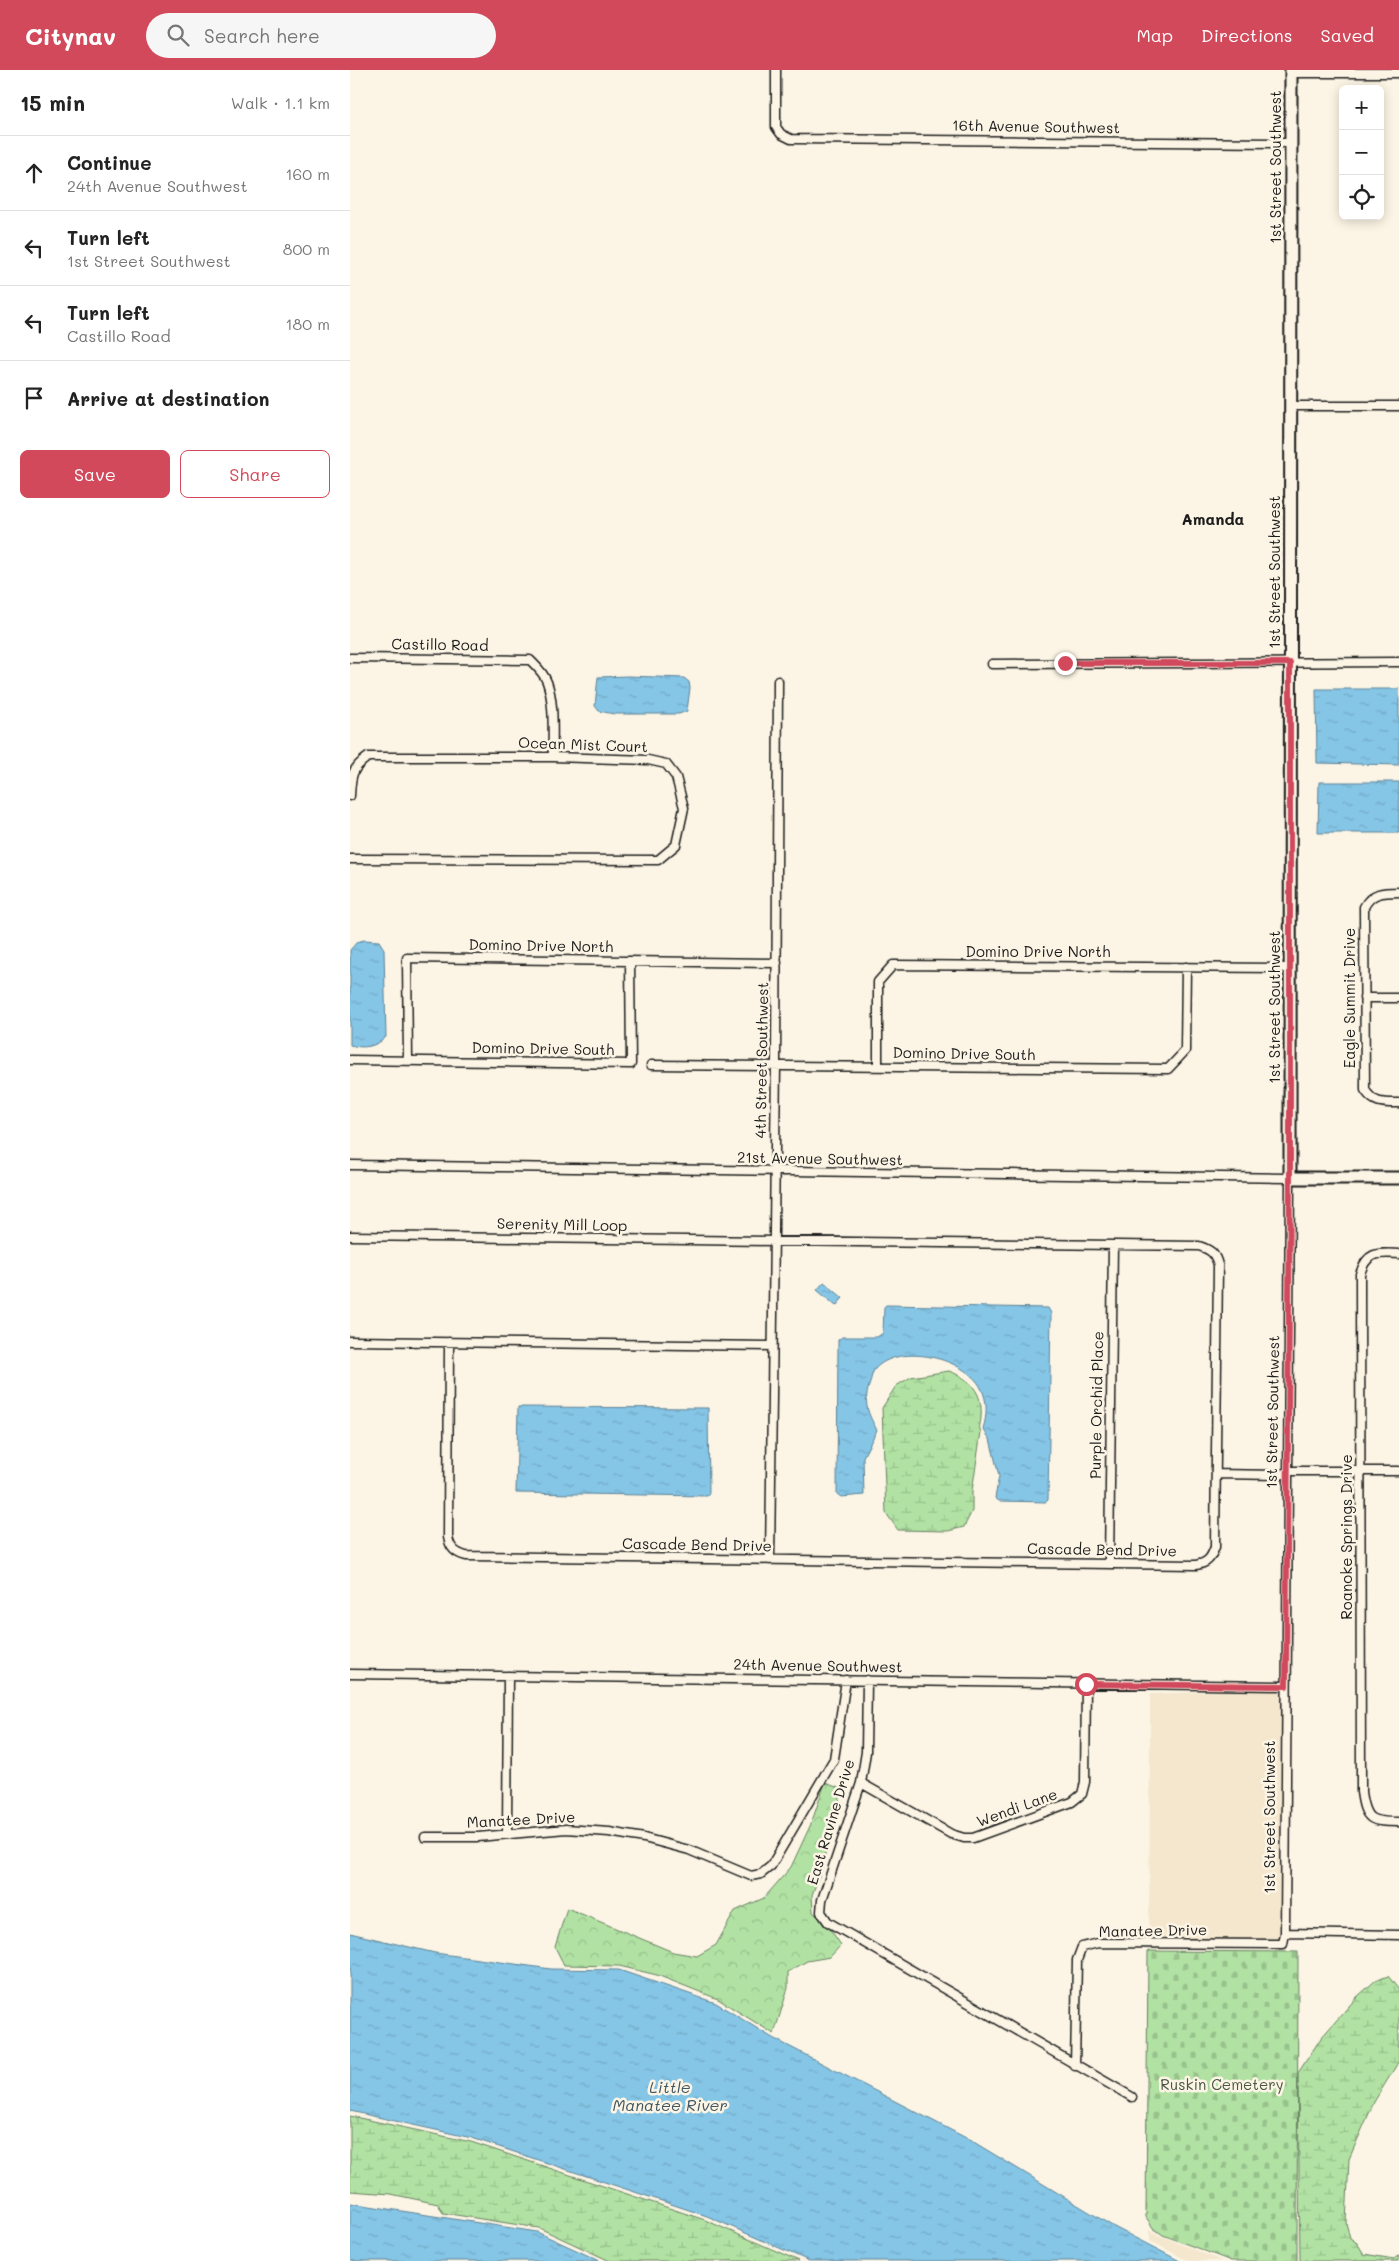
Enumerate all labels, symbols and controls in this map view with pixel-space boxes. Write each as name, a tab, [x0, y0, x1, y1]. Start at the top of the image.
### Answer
search box	[146, 13, 496, 58]
text: Citynav	[25, 20, 116, 51]
icon: search	[164, 21, 192, 49]
text: Search here	[204, 23, 320, 48]
text: Map	[1136, 23, 1173, 47]
text: Directions	[1201, 23, 1293, 47]
text: Saved	[1321, 23, 1374, 47]
map controls	[1339, 85, 1384, 220]
button: +	[1339, 85, 1384, 130]
text: 15 min	[20, 89, 85, 116]
street label: 1st Street Southwest	[1265, 90, 1285, 244]
text: Walk · 1.1 km	[231, 92, 330, 113]
street label: 16th Avenue Southwest	[952, 115, 1120, 137]
button: −	[1339, 130, 1384, 175]
text: Continue	[67, 150, 152, 175]
icon: ahead	[20, 159, 48, 187]
text: 160 m	[285, 163, 330, 184]
text: 24th Avenue Southwest	[67, 175, 247, 196]
button: locate	[1339, 175, 1384, 220]
text: Turn left	[67, 225, 150, 250]
icon: left	[20, 234, 48, 262]
text: 800 m	[283, 238, 330, 259]
text: 1st Street Southwest	[67, 250, 231, 271]
text: Turn left	[67, 300, 150, 325]
icon: left	[20, 309, 48, 337]
text: 180 m	[285, 313, 330, 334]
text: Castillo Road	[67, 325, 171, 346]
icon: arrive	[20, 384, 48, 412]
text: Arrive at destination	[67, 386, 270, 411]
button: Save	[20, 450, 170, 498]
button: Share	[180, 450, 330, 498]
street label: 1st Street Southwest	[1264, 495, 1284, 649]
district label: Amanda	[1182, 508, 1245, 529]
street label: Castillo Road	[391, 633, 489, 655]
route end	[1054, 652, 1077, 675]
street label: Ocean Mist Court	[518, 732, 648, 756]
street label: Eagle Summit Drive	[1339, 928, 1359, 1068]
street label: 1st Street Southwest	[1264, 930, 1284, 1084]
street label: Domino Drive North	[468, 934, 614, 956]
street label: Domino Drive North	[966, 941, 1110, 961]
street label: 4th Street Southwest	[750, 981, 772, 1138]
street label: Domino Drive South	[471, 1037, 615, 1059]
street label: Domino Drive South	[892, 1042, 1036, 1064]
street label: 21st Avenue Southwest	[737, 1147, 903, 1169]
street label: Serenity Mill Loop	[497, 1213, 627, 1235]
street label: Purple Orchid Place	[1085, 1331, 1107, 1479]
street label: 1st Street Southwest	[1261, 1335, 1283, 1489]
street label: Roanoke Springs Drive	[1336, 1454, 1356, 1620]
street label: Cascade Bend Drive	[622, 1533, 772, 1555]
street label: Cascade Bend Drive	[1027, 1538, 1177, 1560]
street label: 24th Avenue Southwest	[733, 1654, 903, 1676]
route start	[1075, 1673, 1098, 1696]
street label: 1st Street Southwest	[1259, 1740, 1279, 1894]
street label: East Ravine Drive	[801, 1757, 859, 1887]
street label: Wendi Lane	[974, 1783, 1060, 1831]
street label: Manatee Drive	[466, 1806, 576, 1832]
street label: Manatee Drive	[1099, 1919, 1207, 1941]
park label: Ruskin Cemetery	[1160, 2074, 1284, 2094]
water label: Little Manatee River	[612, 2076, 728, 2115]

